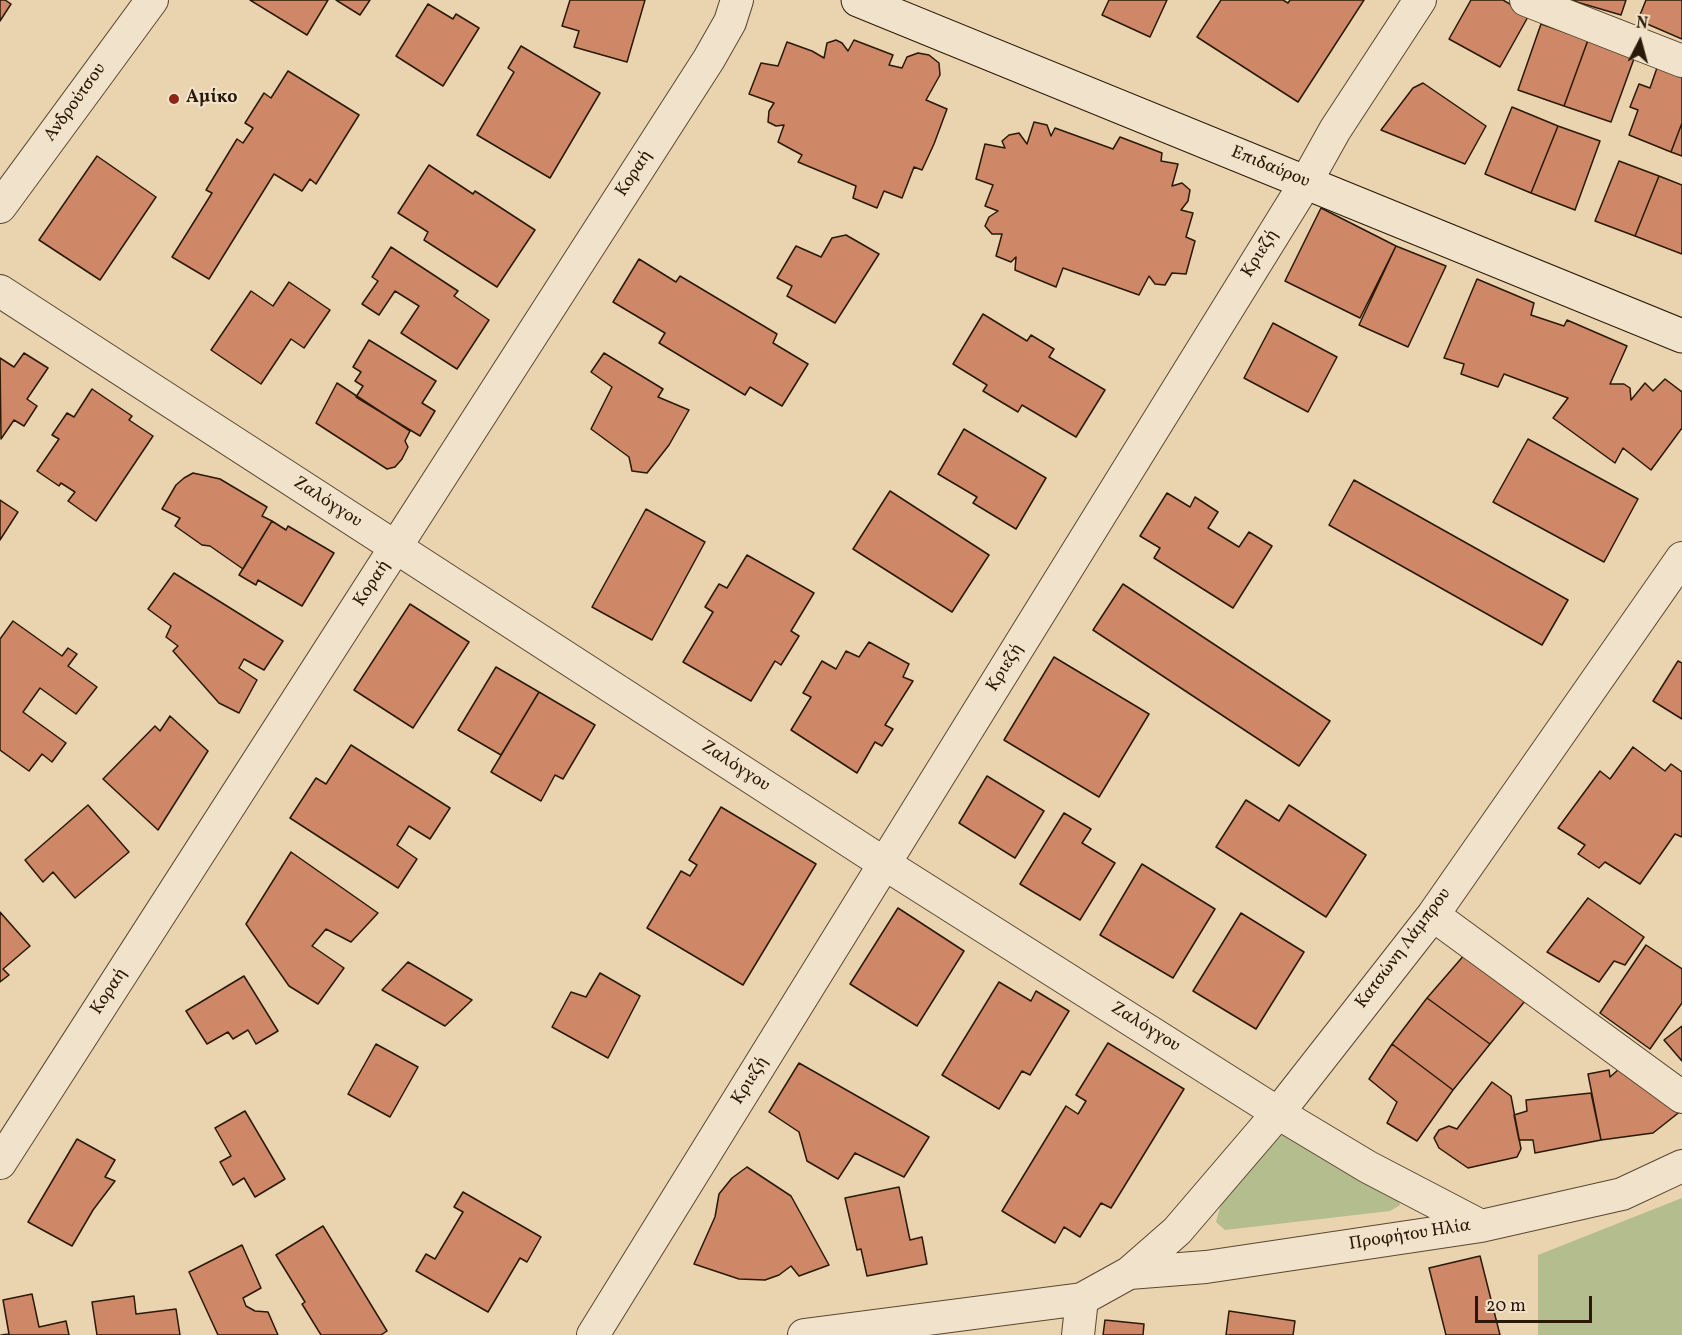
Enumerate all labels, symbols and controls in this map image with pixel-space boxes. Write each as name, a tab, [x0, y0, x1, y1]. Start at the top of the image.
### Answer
north arrow	[1610, 12, 1670, 72]
text: N	[1635, 13, 1649, 36]
street label: Ανδρούτσου	[40, 60, 112, 146]
place label: Αμίκο	[186, 88, 238, 110]
marker: Αμίκο	[167, 92, 181, 106]
street label: Επιδαύρου	[1227, 142, 1313, 194]
street label: Κοραή	[612, 147, 658, 201]
street label: Κριεζή	[1238, 226, 1284, 282]
street label: Ζαλόγγου	[289, 473, 365, 533]
street label: Κοραή	[350, 557, 396, 611]
street label: Κριεζή	[983, 640, 1029, 696]
street label: Ζαλόγγου	[697, 737, 773, 797]
street label: Κατσώνη Λάμπρου	[1352, 884, 1456, 1014]
street label: Κοραή	[87, 965, 133, 1019]
street label: Ζαλόγγου	[1106, 998, 1184, 1058]
street label: Κριεζή	[728, 1053, 774, 1109]
street label: Προφήτου Ηλία	[1348, 1216, 1472, 1256]
scale bar	[1478, 1284, 1595, 1322]
text: 20 m	[1486, 1294, 1526, 1319]

